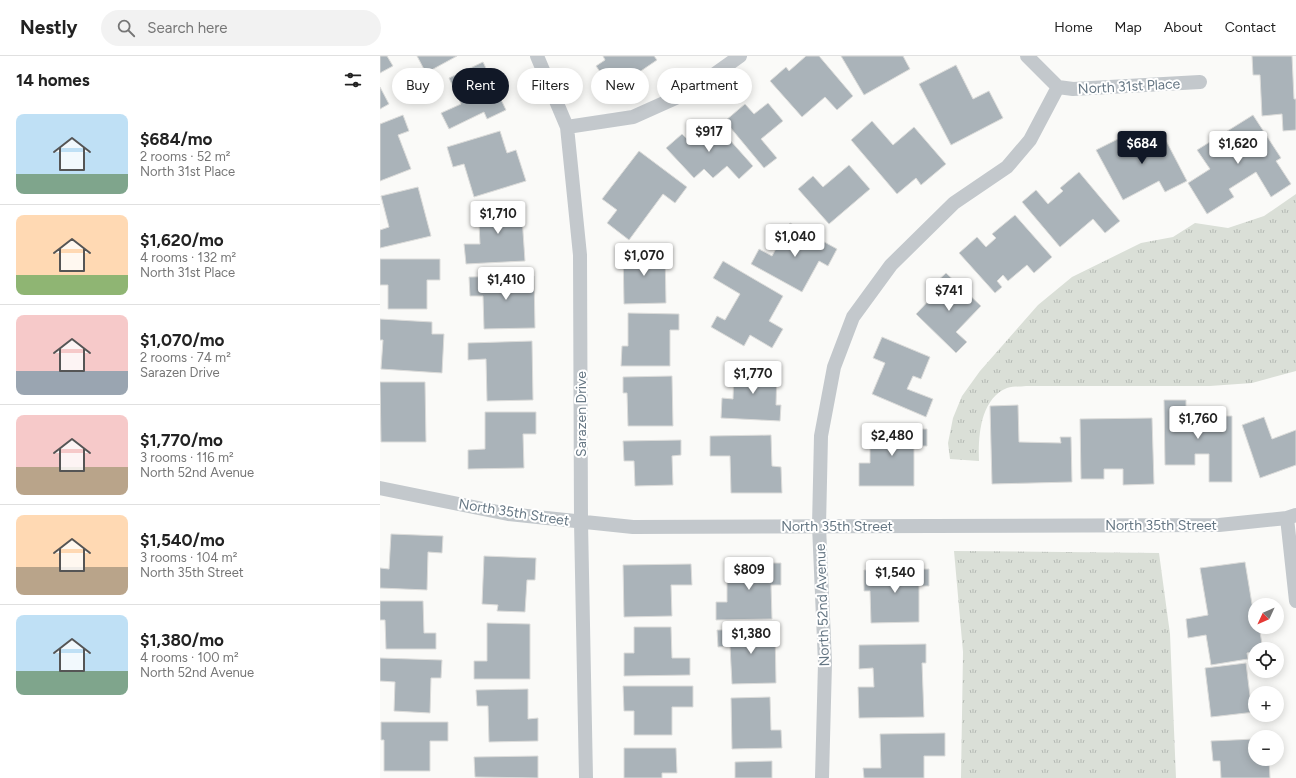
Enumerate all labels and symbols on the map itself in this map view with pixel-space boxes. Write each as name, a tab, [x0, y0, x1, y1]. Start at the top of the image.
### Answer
street label: North 31st Place	[1077, 75, 1181, 98]
pin: $917	[685, 119, 733, 153]
pin: $684	[1118, 131, 1166, 165]
pin: $1,620	[1205, 131, 1271, 165]
pin: $1,710	[465, 201, 531, 235]
pin: $1,040	[762, 224, 828, 258]
pin: $1,070	[611, 243, 677, 277]
pin: $1,410	[473, 267, 539, 301]
pin: $741	[925, 278, 973, 312]
pin: $1,770	[720, 361, 786, 395]
street label: Sarazen Drive	[573, 371, 590, 457]
pin: $1,760	[1165, 406, 1231, 440]
pin: $2,480	[859, 423, 925, 457]
street label: North 35th Street	[457, 495, 570, 530]
street label: North 35th Street	[1105, 517, 1217, 534]
street label: North 35th Street	[781, 518, 893, 535]
street label: North 52nd Avenue	[812, 543, 833, 667]
pin: $809	[725, 557, 773, 591]
pin: $1,540	[862, 560, 928, 594]
north arrow	[1248, 598, 1284, 634]
pin: $1,380	[718, 621, 784, 655]

